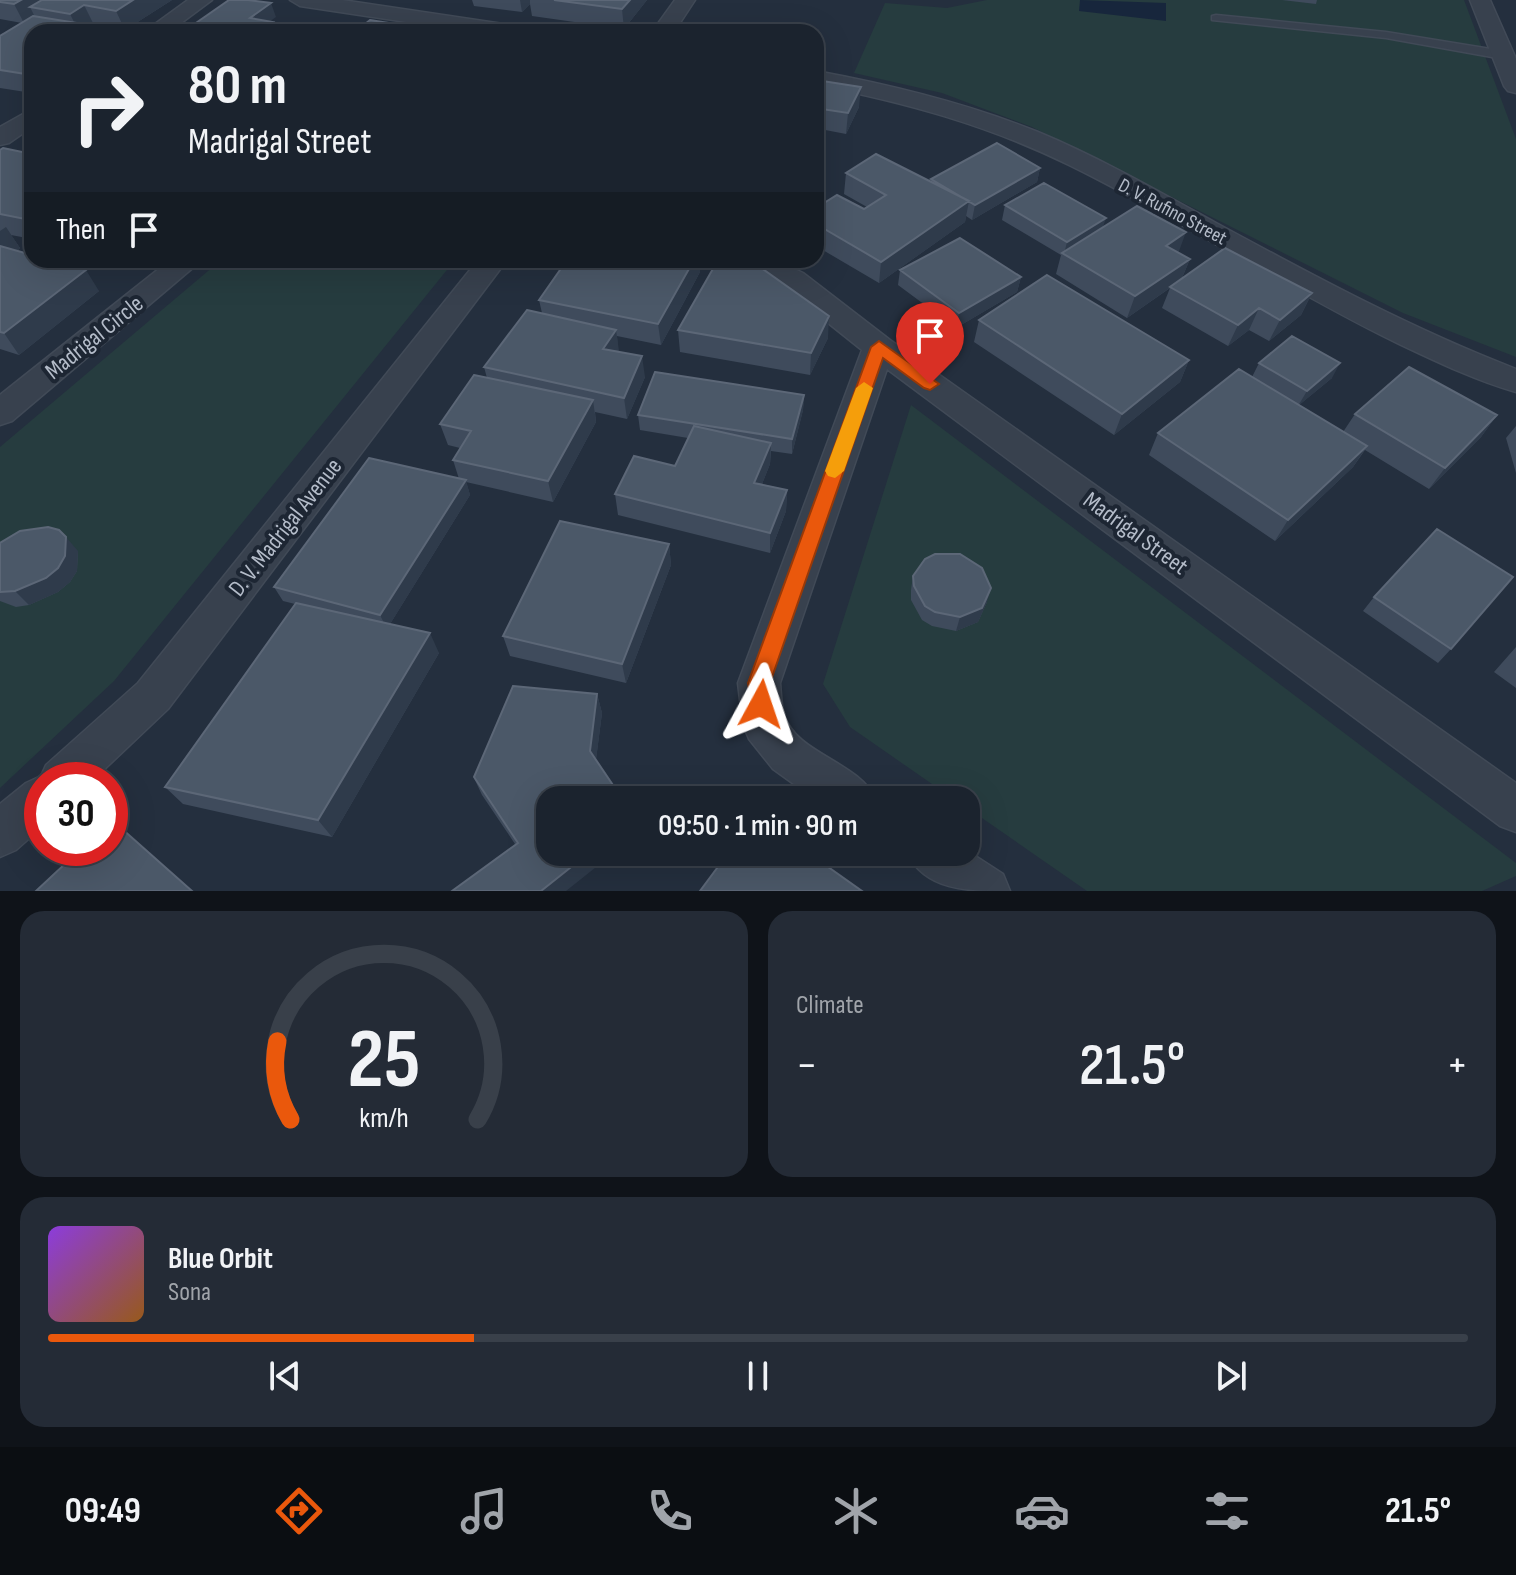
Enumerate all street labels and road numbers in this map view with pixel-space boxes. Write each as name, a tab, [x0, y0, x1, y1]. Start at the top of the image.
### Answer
street label: D. V. Rufino Street	[1114, 173, 1231, 250]
street label: Madrigal Circle	[39, 289, 149, 386]
street label: D. V. Madrigal Avenue	[223, 453, 348, 602]
street label: Madrigal Street	[1078, 486, 1194, 581]

